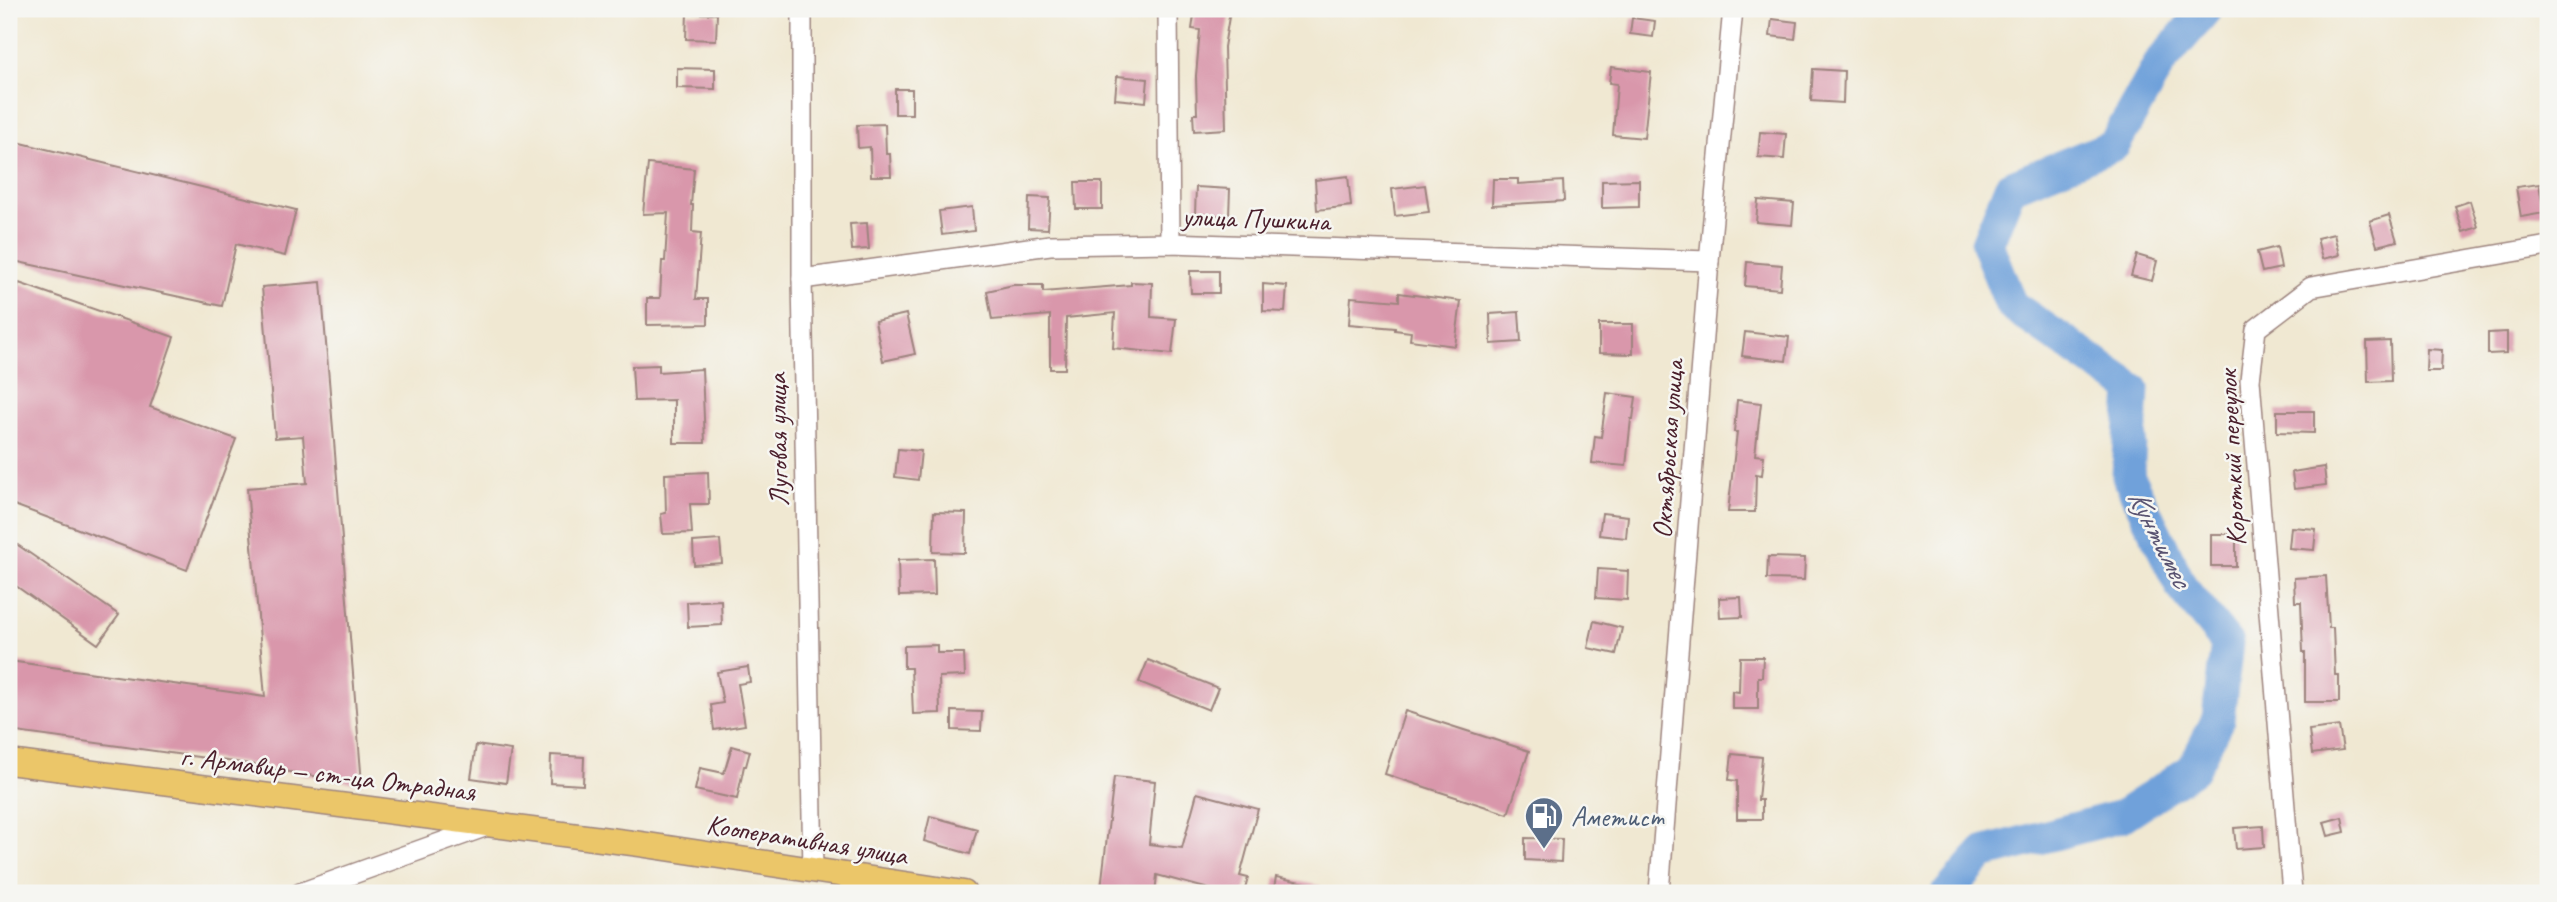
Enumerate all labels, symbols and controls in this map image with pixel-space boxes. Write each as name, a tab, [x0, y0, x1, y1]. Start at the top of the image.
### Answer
street label: улица Пушкина	[1180, 198, 1333, 239]
street label: Октябрьская улица	[1644, 356, 1691, 539]
street label: Короткий переулок	[2209, 366, 2254, 547]
street label: Луговая улица	[759, 371, 796, 507]
water label: Кунтимес	[2119, 483, 2202, 596]
street label: г. Армавир — ст-ца Отрадная	[179, 738, 478, 809]
fuel station icon: Аметист	[1523, 795, 1565, 850]
place label: Аметист	[1571, 799, 1665, 834]
street label: Кооперативная улица	[704, 806, 912, 873]

